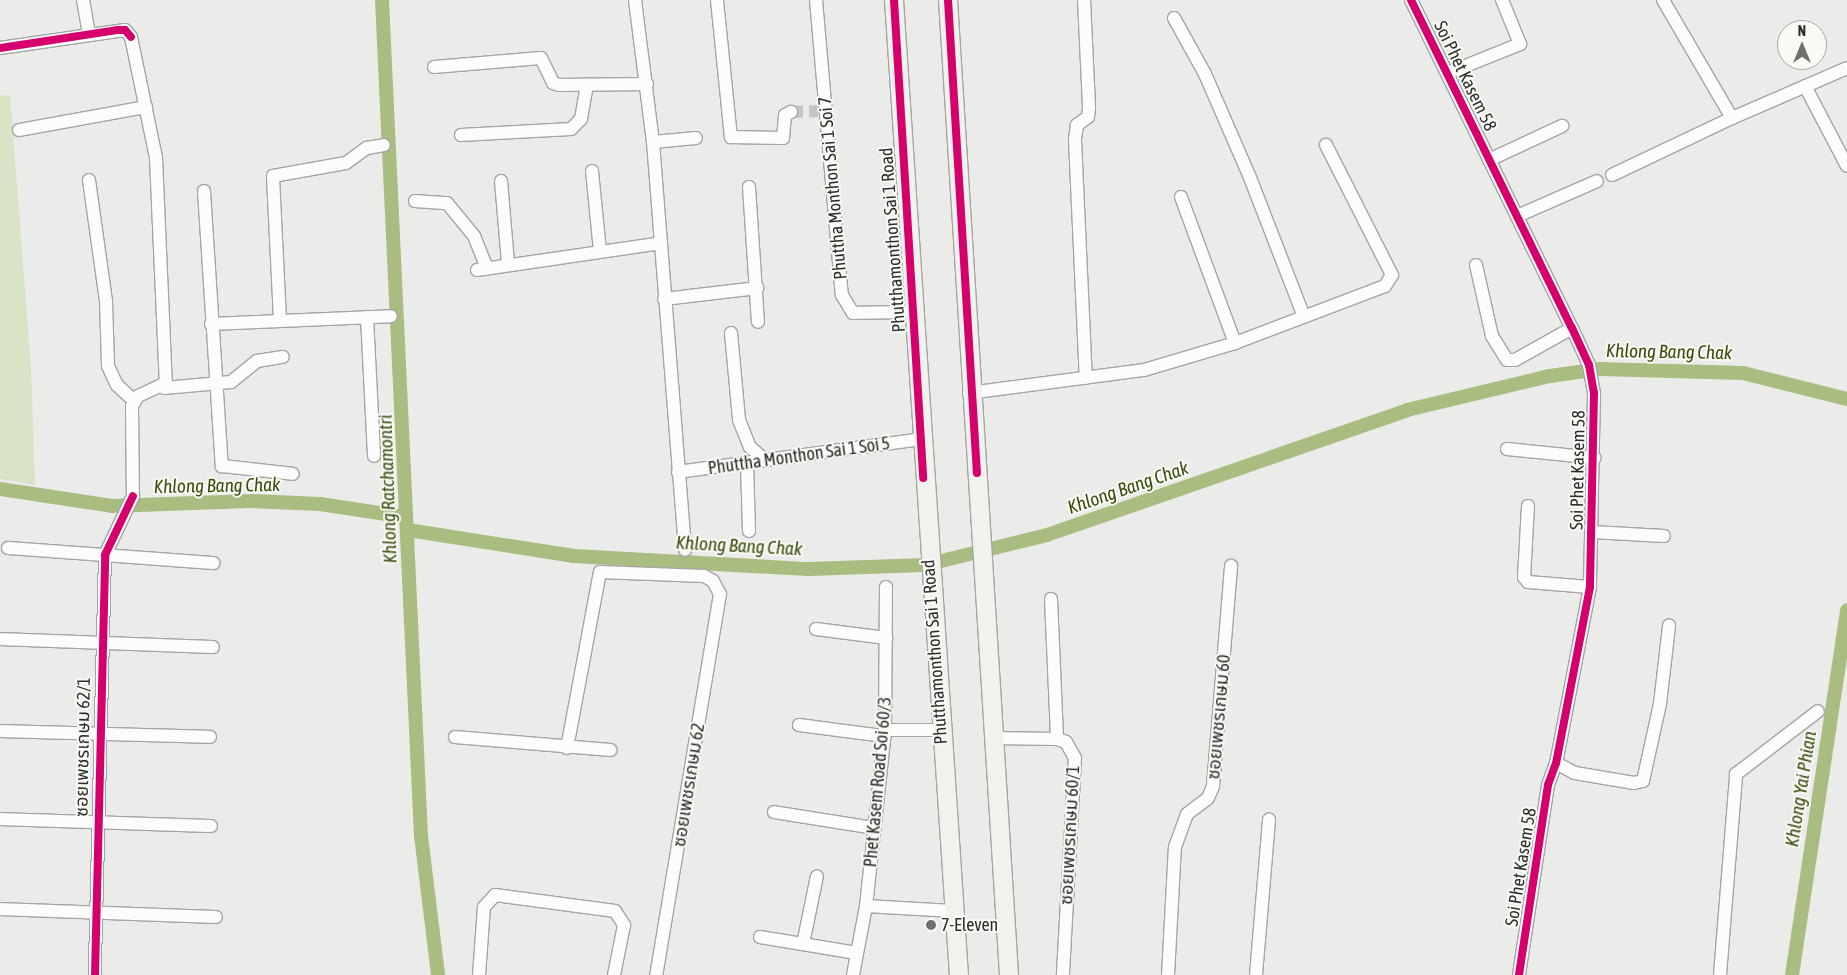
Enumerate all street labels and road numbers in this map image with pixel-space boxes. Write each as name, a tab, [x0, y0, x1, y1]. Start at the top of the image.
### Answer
street label: Soi Phet Kasem 58	[1429, 17, 1501, 135]
street label: Phuttha Monthon Sai 1 Soi 7	[814, 96, 852, 280]
street label: Phutthamonthon Sai 1 Road	[876, 147, 910, 333]
street label: Soi Phet Kasem 58	[1566, 410, 1590, 530]
street label: Phuttha Monthon Sai 1 Soi 5	[707, 433, 891, 479]
street label: Phutthamonthon Sai 1 Road	[918, 559, 952, 745]
street label: ซอยเพชรเกษม 60	[1203, 654, 1235, 780]
street label: ซอยเพชรเกษม 62/1	[71, 677, 95, 817]
street label: Phet Kasem Road Soi 60/3	[860, 696, 896, 868]
street label: ซอยเพชรเกษม 62	[669, 721, 709, 849]
street label: ซอยเพชรเกษม 60/1	[1056, 765, 1084, 905]
street label: Soi Phet Kasem 58	[1501, 806, 1541, 928]

